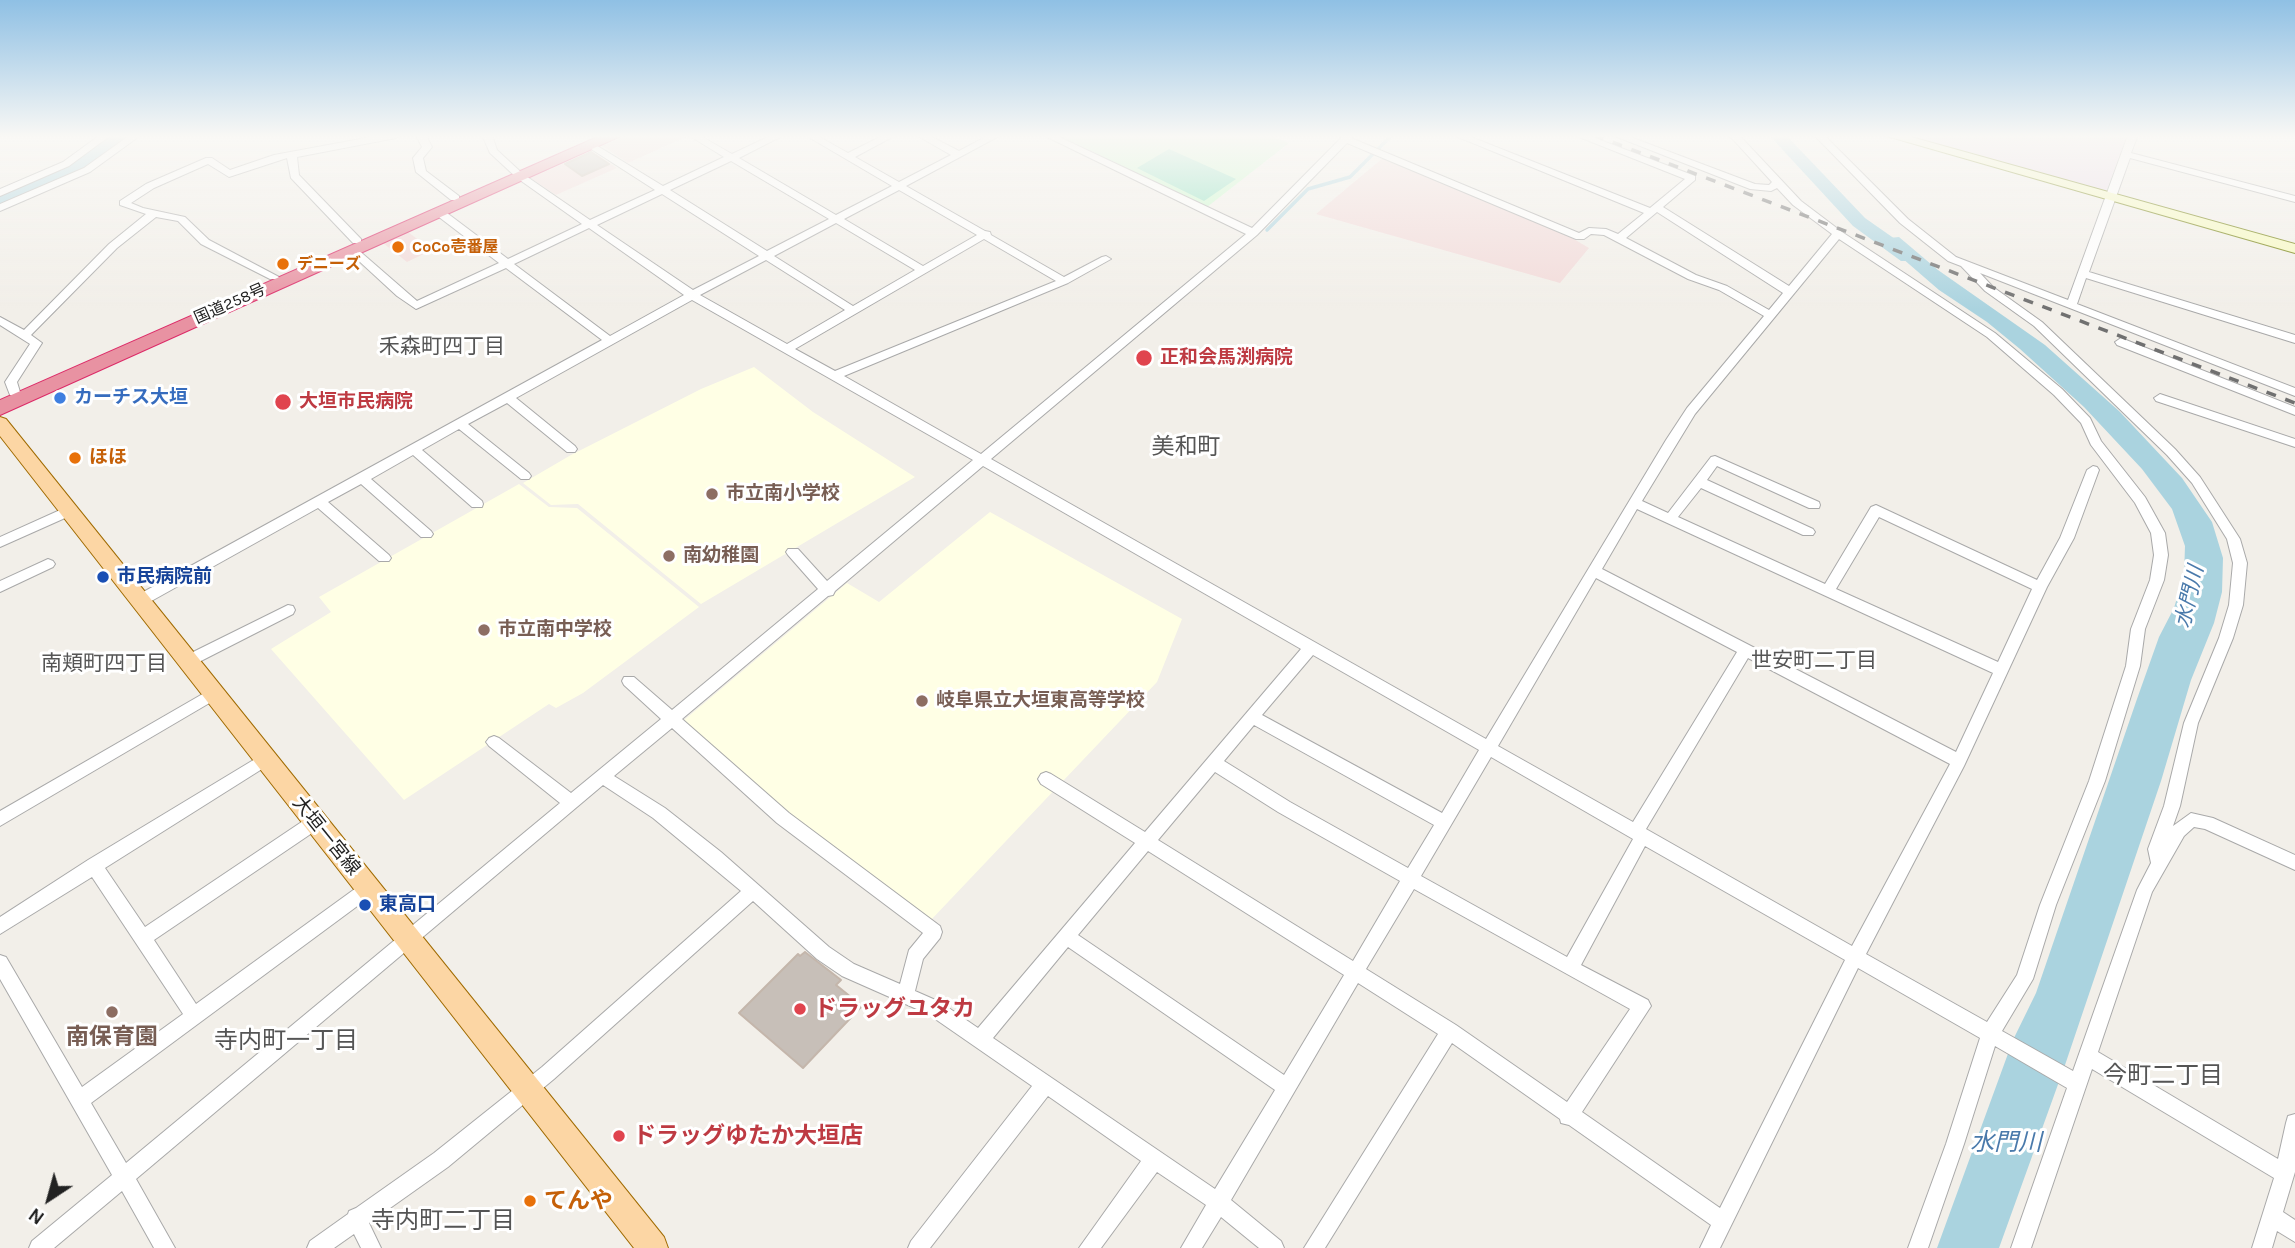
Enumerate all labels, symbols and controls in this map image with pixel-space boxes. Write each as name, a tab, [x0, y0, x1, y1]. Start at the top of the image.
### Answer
place label: CoCo壱番屋	[412, 237, 498, 257]
marker: CoCo壱番屋	[390, 239, 406, 255]
place label: デニーズ	[297, 254, 361, 274]
marker: デニーズ	[275, 256, 291, 272]
street label: 国道258号	[191, 280, 269, 328]
district label: 禾森町四丁目	[379, 334, 505, 360]
place label: 正和会馬渕病院	[1160, 347, 1293, 369]
marker: 正和会馬渕病院	[1134, 348, 1154, 368]
place label: カーチス大垣	[74, 387, 188, 409]
marker: カーチス大垣	[52, 390, 68, 406]
place label: 大垣市民病院	[299, 391, 413, 413]
marker: 大垣市民病院	[273, 392, 293, 412]
district label: 美和町	[1152, 433, 1220, 461]
place label: ほほ	[89, 447, 127, 469]
marker: ほほ	[67, 450, 83, 466]
place label: 市立南小学校	[726, 483, 840, 505]
marker: 市立南小学校	[704, 486, 720, 502]
place label: 南幼稚園	[683, 545, 759, 567]
marker: 南幼稚園	[661, 548, 677, 564]
water label: 水門川	[2171, 563, 2209, 631]
place label: 市民病院前	[117, 566, 212, 588]
marker: 市民病院前	[95, 569, 111, 585]
place label: 市立南中学校	[498, 619, 612, 641]
marker: 市立南中学校	[476, 622, 492, 638]
district label: 世安町二丁目	[1751, 648, 1877, 674]
district label: 南頬町四丁目	[41, 651, 167, 677]
place label: 岐阜県立大垣東高等学校	[936, 690, 1145, 712]
marker: 岐阜県立大垣東高等学校	[914, 693, 930, 709]
street label: 大垣一宮線	[287, 792, 365, 880]
place label: 東高口	[379, 894, 436, 916]
marker: 東高口	[357, 897, 373, 913]
place label: ドラッグユタカ	[814, 995, 975, 1023]
marker: ドラッグユタカ	[792, 1001, 808, 1017]
marker: 南保育園	[104, 1004, 120, 1020]
place label: 南保育園	[66, 1023, 158, 1051]
district label: 寺内町一丁目	[214, 1027, 358, 1055]
district label: 今町二丁目	[2103, 1062, 2223, 1090]
place label: ドラッグゆたか大垣店	[633, 1122, 863, 1150]
marker: ドラッグゆたか大垣店	[611, 1128, 627, 1144]
water label: 水門川	[1970, 1129, 2042, 1157]
north arrow	[14, 1164, 84, 1234]
place label: てんや	[544, 1187, 613, 1215]
marker: てんや	[522, 1193, 538, 1209]
text: N	[25, 1203, 49, 1229]
district label: 寺内町二丁目	[371, 1207, 515, 1235]

